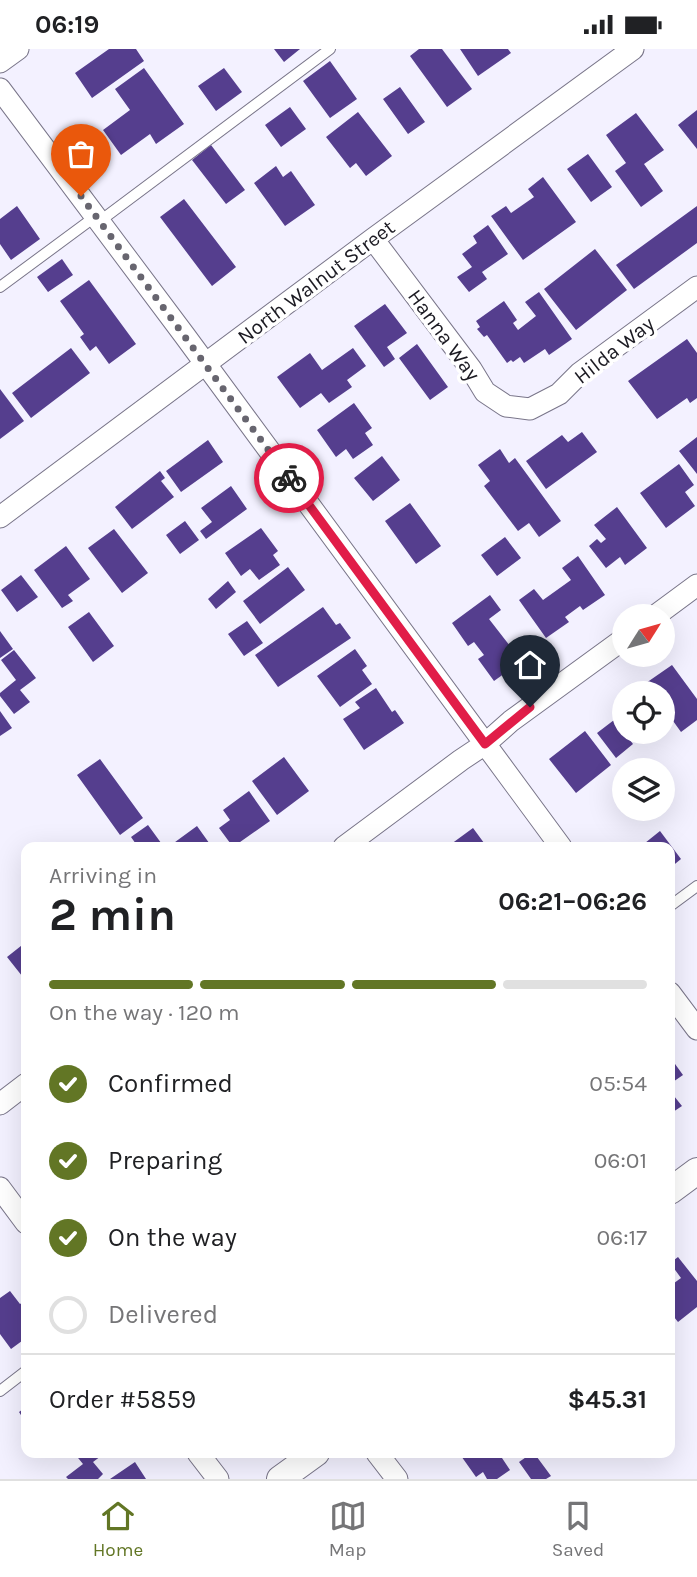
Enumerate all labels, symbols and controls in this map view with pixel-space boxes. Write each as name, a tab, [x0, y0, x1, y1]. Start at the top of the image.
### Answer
text: 06:19	[35, 9, 99, 40]
pin	[51, 124, 111, 196]
icon: bag	[62, 135, 100, 173]
street label: North Walnut Street	[233, 215, 399, 349]
street label: Hanna Way	[403, 285, 485, 385]
street label: Hilda Way	[569, 311, 659, 389]
courier	[254, 443, 324, 513]
icon: bike	[270, 459, 308, 497]
north arrow	[612, 604, 676, 667]
map controls	[612, 604, 675, 821]
pin	[500, 635, 560, 707]
icon: home	[511, 646, 549, 684]
button: locate	[612, 681, 675, 744]
button: layers	[612, 758, 675, 821]
text: Arriving in	[49, 862, 157, 889]
text: 06:21–06:26	[498, 886, 647, 917]
text: 2 min	[49, 888, 176, 942]
text: On the way · 120 m	[49, 999, 240, 1026]
icon: check	[49, 1065, 87, 1103]
text: Confirmed	[108, 1068, 233, 1099]
text: 05:54	[589, 1070, 647, 1097]
icon: check	[49, 1142, 87, 1180]
text: Preparing	[108, 1145, 222, 1176]
text: 06:01	[594, 1147, 647, 1174]
icon: check	[49, 1219, 87, 1257]
text: On the way	[108, 1222, 237, 1253]
text: 06:17	[596, 1224, 647, 1251]
text: Delivered	[108, 1299, 218, 1330]
text: Order #5859	[49, 1384, 196, 1415]
text: $45.31	[567, 1384, 647, 1415]
tab: Home	[93, 1497, 143, 1561]
tab: Map	[329, 1497, 367, 1561]
tab: Saved	[552, 1497, 604, 1561]

